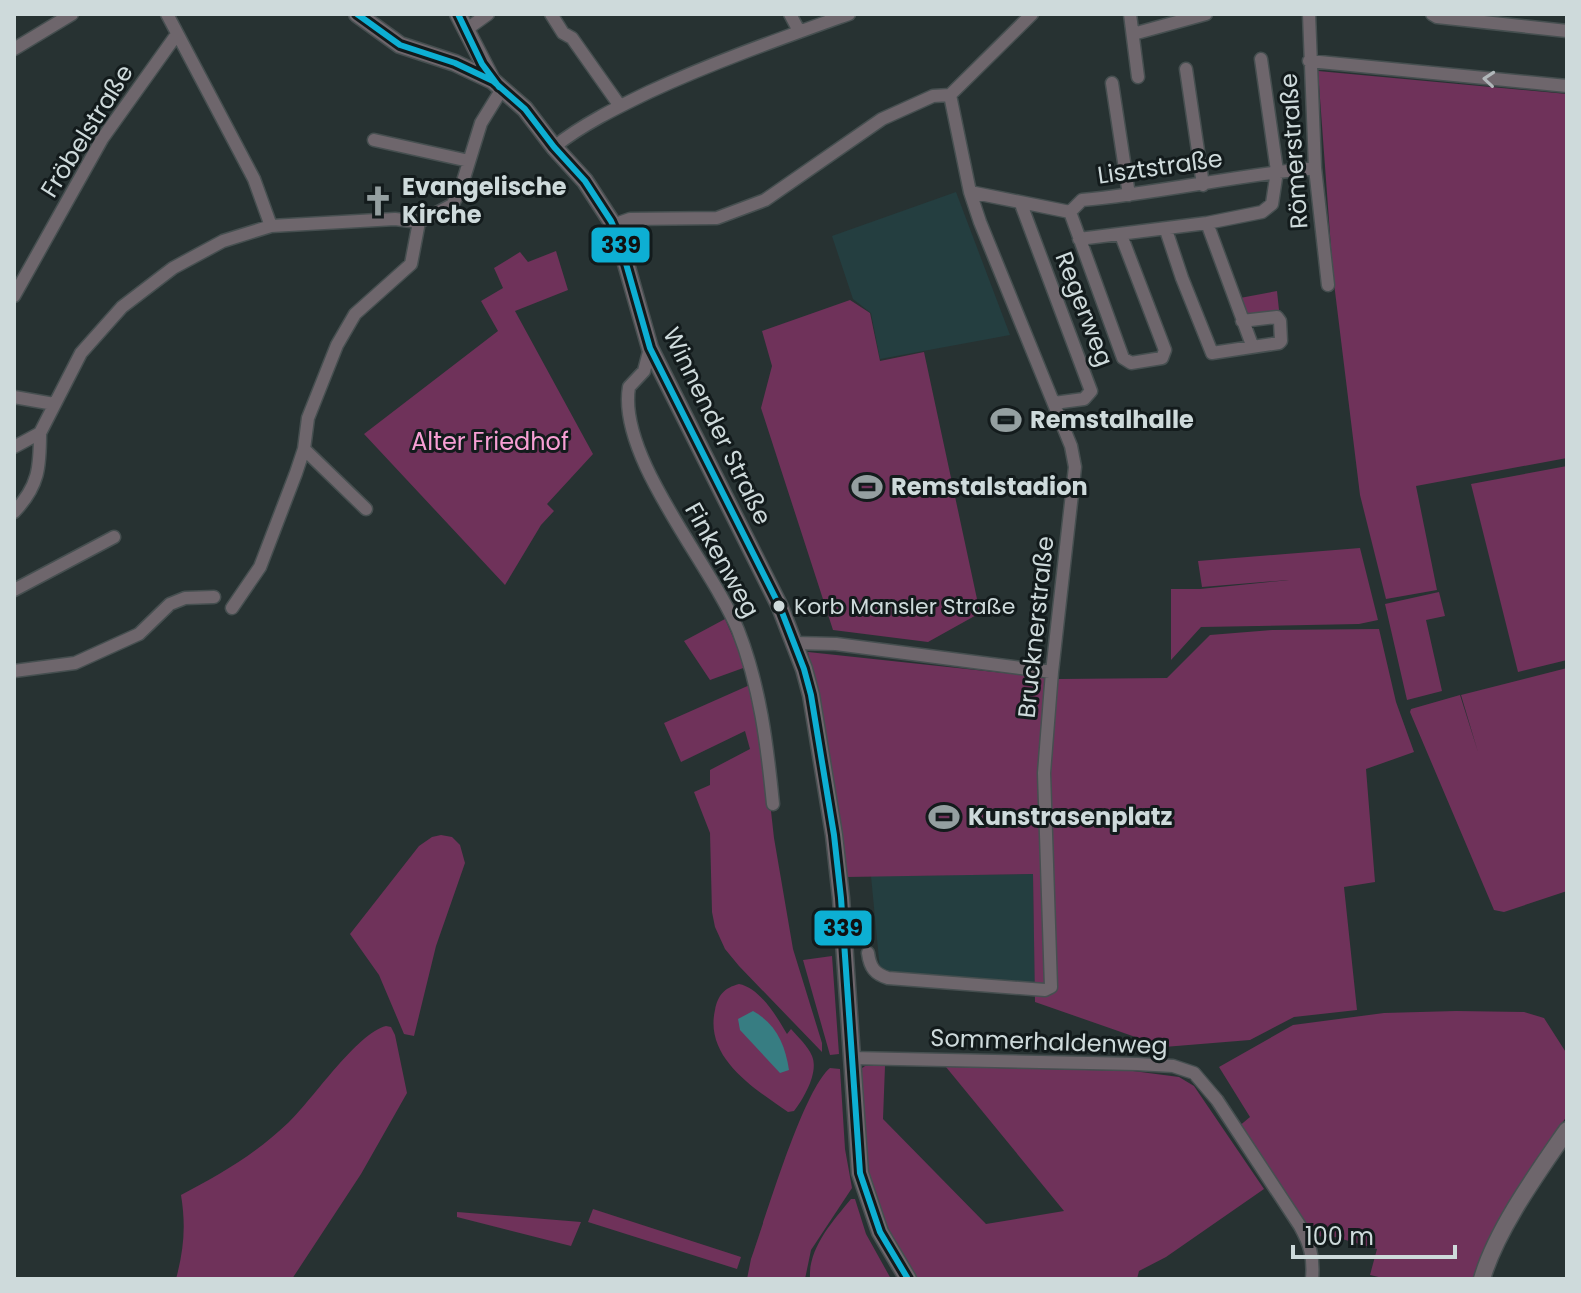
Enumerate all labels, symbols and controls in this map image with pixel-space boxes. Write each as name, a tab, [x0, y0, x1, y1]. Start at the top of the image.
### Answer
street label: Fröbelstraße	[33, 58, 141, 204]
one-way arrow	[1482, 71, 1495, 88]
street label: Römerstraße	[1272, 72, 1315, 230]
street label: Lisztstraße	[1095, 141, 1225, 192]
place label: Evangelische Kirche	[402, 170, 567, 231]
church icon: Evangelische Kirche	[361, 184, 395, 218]
line badge: 339	[590, 226, 651, 264]
text: 339	[601, 230, 641, 261]
street label: Regerweg	[1048, 247, 1121, 371]
street label: Winnender Straße	[655, 321, 780, 530]
sports icon: Remstalhalle	[989, 403, 1023, 437]
place label: Remstalhalle	[1030, 403, 1194, 436]
park label: Alter Friedhof	[411, 425, 569, 458]
sports icon: Remstalstadion	[850, 470, 884, 504]
place label: Remstalstadion	[891, 470, 1088, 503]
street label: Finkenweg	[677, 496, 768, 623]
street label: Brucknerstraße	[1010, 534, 1061, 720]
place label: Korb Mansler Straße	[794, 591, 1015, 622]
marker: Korb Mansler Straße	[771, 598, 787, 614]
sports icon: Kunstrasenplatz	[927, 800, 961, 834]
place label: Kunstrasenplatz	[968, 800, 1173, 833]
line badge: 339	[813, 909, 873, 947]
text: 339	[823, 913, 863, 944]
street label: Sommerhaldenweg	[930, 1021, 1168, 1062]
scale bar	[1293, 1209, 1455, 1259]
text: 100 m	[1305, 1220, 1374, 1253]

